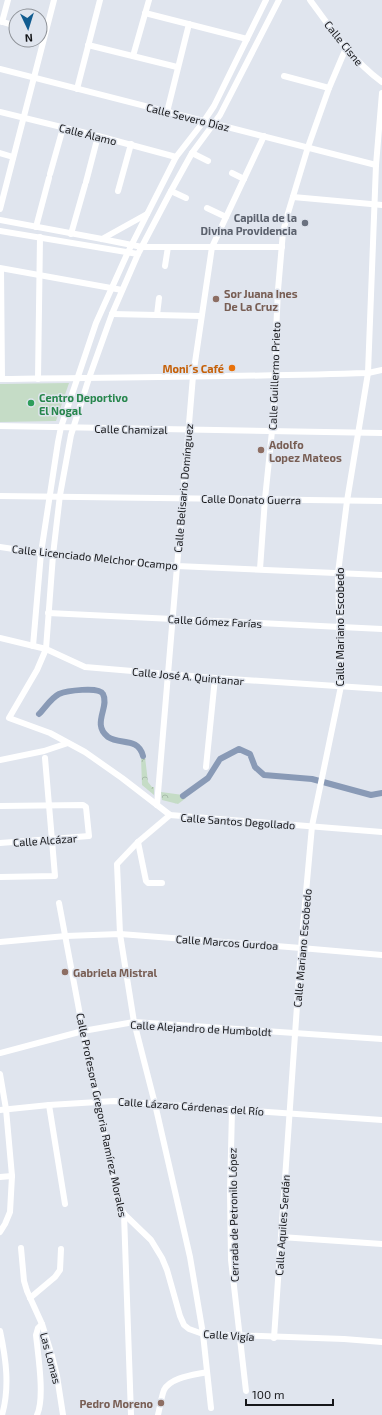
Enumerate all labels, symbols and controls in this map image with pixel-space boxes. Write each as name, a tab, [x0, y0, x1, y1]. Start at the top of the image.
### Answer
north arrow	[8, 8, 48, 48]
street label: Calle Cisne	[322, 18, 366, 68]
text: N	[24, 32, 33, 45]
street label: Calle Severo Díaz	[145, 100, 231, 134]
street label: Calle Álamo	[58, 121, 118, 147]
place label: Capilla de la Divina Providencia	[201, 211, 297, 237]
marker: Capilla de la Divina Providencia	[300, 218, 310, 228]
place label: Sor Juana Ines De La Cruz	[224, 287, 298, 313]
marker: Sor Juana Ines De La Cruz	[211, 294, 221, 304]
street label: Calle Guillermo Prieto	[266, 322, 282, 430]
place label: Moni´s Café	[162, 362, 224, 375]
marker: Moni´s Café	[227, 363, 237, 373]
place label: Centro Deportivo El Nogal	[39, 391, 128, 417]
marker: Centro Deportivo El Nogal	[26, 398, 36, 408]
street label: Calle Chamizal	[94, 422, 168, 436]
street label: Calle Belisario Domínguez	[171, 422, 195, 553]
place label: Adolfo Lopez Mateos	[269, 438, 342, 464]
marker: Adolfo Lopez Mateos	[256, 445, 266, 455]
street label: Calle Donato Guerra	[201, 492, 301, 506]
street label: Calle Licenciado Melchor Ocampo	[11, 542, 179, 572]
street label: Calle Mariano Escobedo	[333, 567, 346, 687]
street label: Calle Gómez Farías	[167, 612, 263, 630]
street label: Calle José A. Quintanar	[131, 665, 245, 688]
street label: Calle Santos Degollado	[180, 811, 296, 831]
street label: Calle Alcázar	[12, 831, 78, 849]
street label: Calle Mariano Escobedo	[290, 888, 314, 1008]
street label: Calle Marcos Gurdoa	[175, 932, 279, 952]
place label: Gabriela Mistral	[73, 966, 158, 979]
marker: Gabriela Mistral	[60, 967, 70, 977]
street label: Calle Profesora Gregoria Ramírez Morales	[74, 1012, 130, 1219]
street label: Calle Alejandro de Humboldt	[130, 1018, 272, 1039]
street label: Calle Lázaro Cárdenas del Río	[118, 1094, 264, 1118]
street label: Cerrada de Petronilo López	[225, 1147, 241, 1282]
street label: Calle Aquiles Serdán	[272, 1174, 292, 1276]
street label: Calle Vigía	[203, 1327, 255, 1343]
street label: Las Lomas	[38, 1331, 64, 1386]
scale bar	[246, 1381, 333, 1407]
text: 100 m	[252, 1387, 284, 1401]
place label: Pedro Moreno	[80, 1397, 154, 1410]
marker: Pedro Moreno	[156, 1398, 166, 1408]

